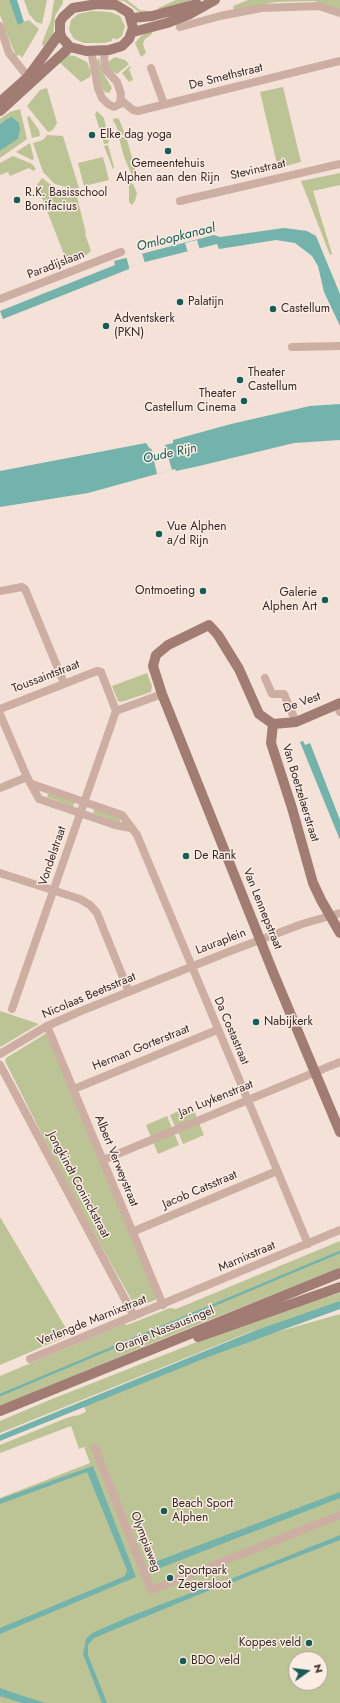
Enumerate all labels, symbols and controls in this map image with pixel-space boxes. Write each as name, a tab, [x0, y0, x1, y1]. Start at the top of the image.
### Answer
street label: De Smethstraat	[188, 61, 264, 93]
place label: Elke dag yoga	[100, 128, 172, 142]
marker: Elke dag yoga	[87, 130, 97, 140]
marker: Gemeentehuis Alphen aan den Rijn	[163, 146, 173, 156]
place label: Gemeentehuis Alphen aan den Rijn	[116, 157, 220, 185]
street label: Stevinstraat	[229, 157, 287, 183]
place label: R.K. Basisschool Bonifacius	[25, 186, 107, 214]
marker: R.K. Basisschool Bonifacius	[12, 195, 22, 205]
water label: Omloopkanaal	[135, 221, 217, 255]
street label: Paradijslaan	[25, 247, 87, 283]
place label: Palatijn	[188, 295, 224, 309]
marker: Palatijn	[175, 297, 185, 307]
place label: Castellum	[281, 302, 330, 316]
marker: Castellum	[268, 304, 278, 314]
place label: Adventskerk (PKN)	[114, 312, 175, 340]
marker: Adventskerk (PKN)	[101, 321, 111, 331]
place label: Theater Castellum	[248, 366, 297, 394]
marker: Theater Castellum	[235, 375, 245, 385]
place label: Theater Castellum Cinema	[144, 387, 236, 415]
marker: Theater Castellum Cinema	[239, 396, 249, 406]
water label: Oude Rijn	[142, 441, 198, 467]
place label: Vue Alphen a/d Rijn	[167, 520, 226, 548]
marker: Vue Alphen a/d Rijn	[154, 529, 164, 539]
place label: Ontmoeting	[135, 584, 195, 598]
marker: Ontmoeting	[198, 586, 208, 596]
place label: Galerie Alphen Art	[262, 586, 317, 614]
marker: Galerie Alphen Art	[320, 595, 330, 605]
street label: Toussaintstraat	[10, 658, 82, 696]
street label: De Vest	[281, 690, 323, 716]
street label: Van Boetzelaerstraat	[278, 742, 322, 844]
street label: Vondelstraat	[36, 824, 70, 888]
place label: De Rank	[194, 849, 236, 863]
marker: De Rank	[181, 851, 191, 861]
street label: Van Lennepstraat	[239, 867, 285, 951]
street label: Lauraplein	[194, 926, 248, 958]
street label: Nicolaas Beetsstraat	[40, 970, 138, 1022]
street label: Da Costastraat	[210, 995, 252, 1067]
place label: Nabijkerk	[264, 1015, 313, 1029]
marker: Nabijkerk	[251, 1017, 261, 1027]
street label: Herman Gorterstraat	[90, 1022, 192, 1074]
street label: Jan Luykenstraat	[177, 1078, 255, 1120]
street label: Albert Verweystraat	[91, 1113, 141, 1209]
street label: Jongkindt Coninckstraat	[44, 1129, 112, 1241]
street label: Jacob Catsstraat	[161, 1168, 239, 1212]
street label: Marnixstraat	[216, 1239, 278, 1275]
street label: Verlengde Marnixstraat	[35, 1293, 149, 1349]
street label: Oranje Nassausingel	[113, 1304, 217, 1356]
place label: Beach Sport Alphen	[172, 1497, 233, 1525]
marker: Beach Sport Alphen	[159, 1506, 169, 1516]
street label: Olympiaweg	[127, 1510, 163, 1574]
place label: Sportpark Zegersloot	[178, 1564, 231, 1592]
marker: Sportpark Zegersloot	[165, 1573, 175, 1583]
place label: Koppes veld	[239, 1636, 301, 1650]
marker: Koppes veld	[304, 1638, 314, 1648]
north arrow	[288, 1651, 328, 1691]
place label: BDO veld	[191, 1654, 240, 1668]
marker: BDO veld	[178, 1656, 188, 1666]
text: N	[310, 1662, 327, 1675]

